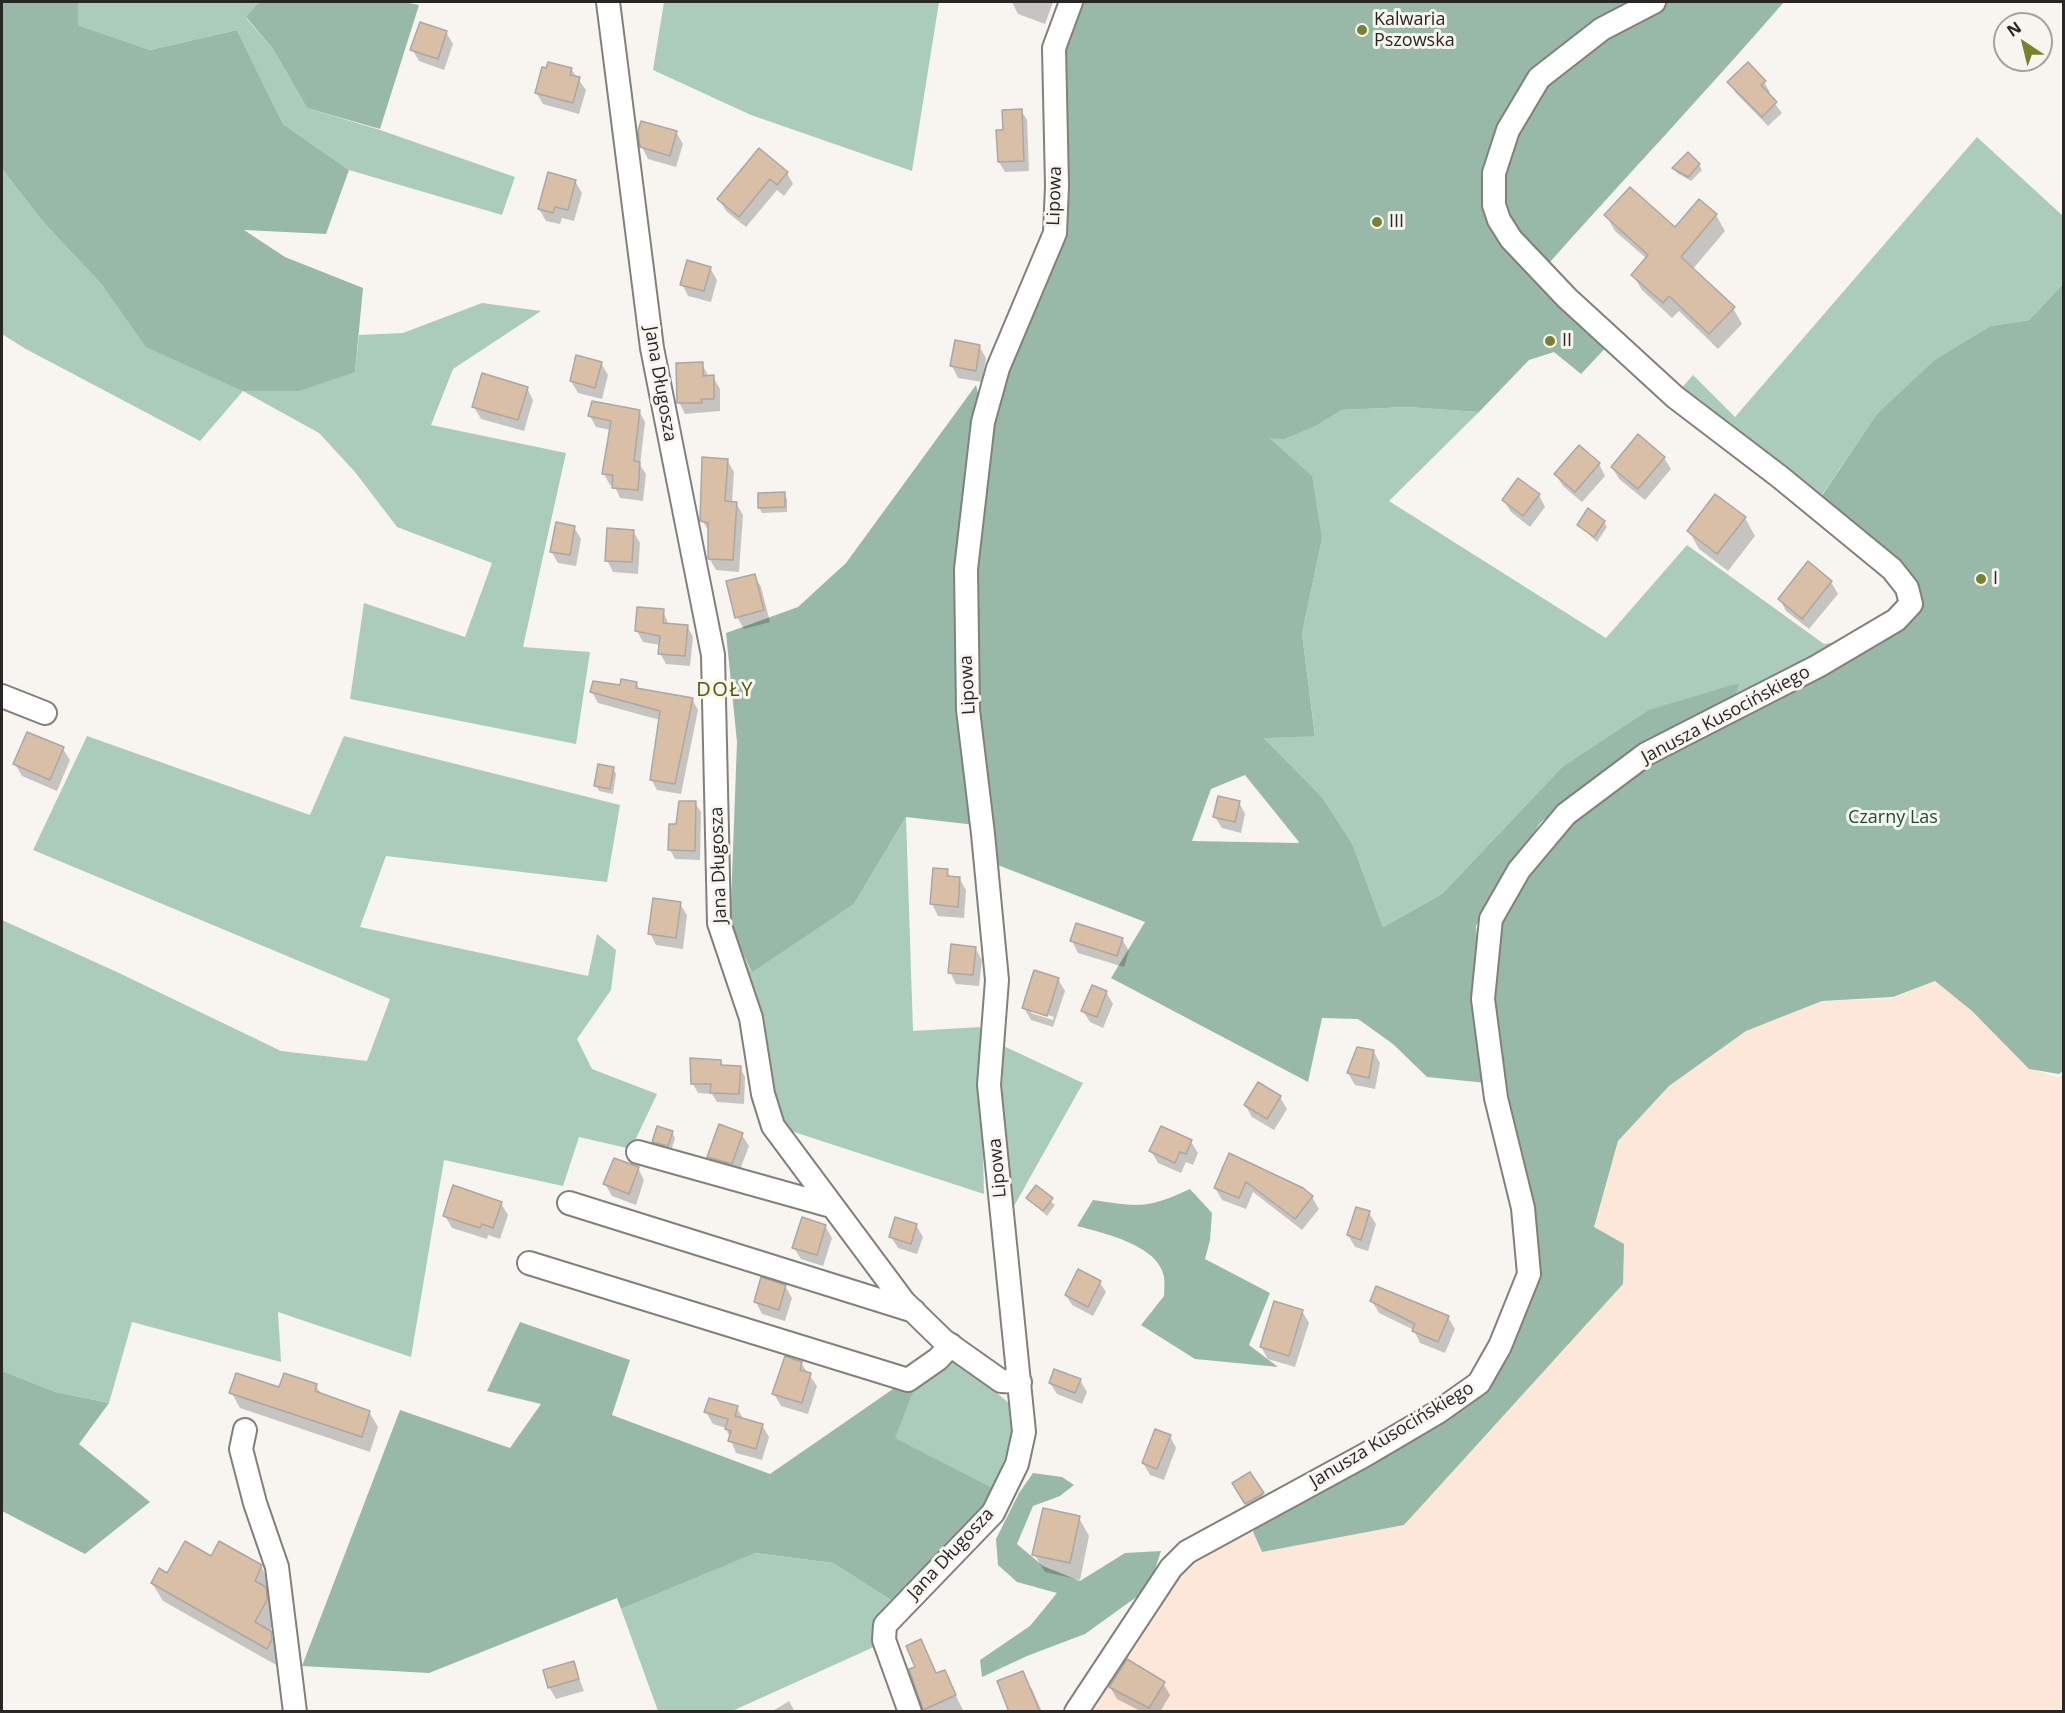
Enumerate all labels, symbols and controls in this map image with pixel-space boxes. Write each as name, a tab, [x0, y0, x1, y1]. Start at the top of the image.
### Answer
place label: Kalwaria Pszowska	[1374, 9, 1455, 52]
north arrow	[1993, 12, 2053, 72]
text: N	[2002, 16, 2025, 42]
marker: Kalwaria Pszowska	[1355, 23, 1369, 37]
street label: Lipowa	[1043, 166, 1067, 226]
place label: III	[1389, 211, 1404, 233]
marker: III	[1370, 215, 1384, 229]
street label: Jana Długosza	[639, 325, 681, 443]
place label: II	[1562, 330, 1572, 352]
marker: II	[1543, 334, 1557, 348]
place label: I	[1993, 568, 1998, 590]
marker: I	[1974, 572, 1988, 586]
street label: Lipowa	[956, 655, 980, 715]
street label: Janusza Kusocińskiego	[1638, 661, 1814, 769]
district label: DOŁY	[696, 678, 754, 702]
street label: Jana Długosza	[706, 806, 732, 924]
park label: Czarny Las	[1848, 807, 1938, 829]
street label: Lipowa	[985, 1137, 1011, 1199]
street label: Janusza Kusocińskiego	[1306, 1377, 1478, 1493]
street label: Jana Długosza	[903, 1504, 999, 1604]

